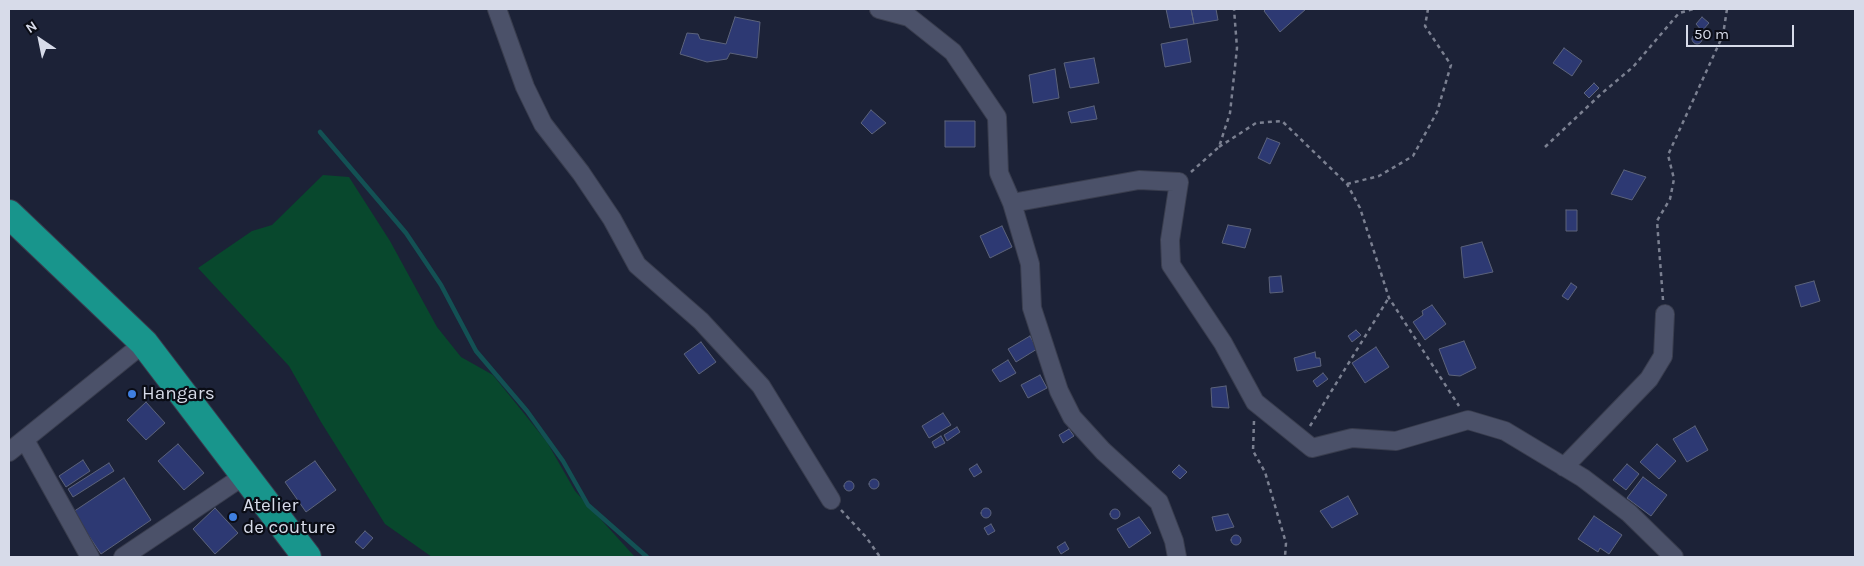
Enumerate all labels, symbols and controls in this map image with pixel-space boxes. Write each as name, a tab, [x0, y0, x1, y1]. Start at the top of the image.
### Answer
north arrow	[15, 15, 65, 65]
scale bar	[1689, 15, 1796, 47]
text: N	[22, 17, 40, 37]
text: 50 m	[1694, 25, 1729, 43]
place label: Hangars	[142, 383, 215, 405]
marker: Hangars	[126, 388, 138, 400]
place label: Atelier de couture	[243, 495, 335, 539]
marker: Atelier de couture	[227, 511, 239, 523]

